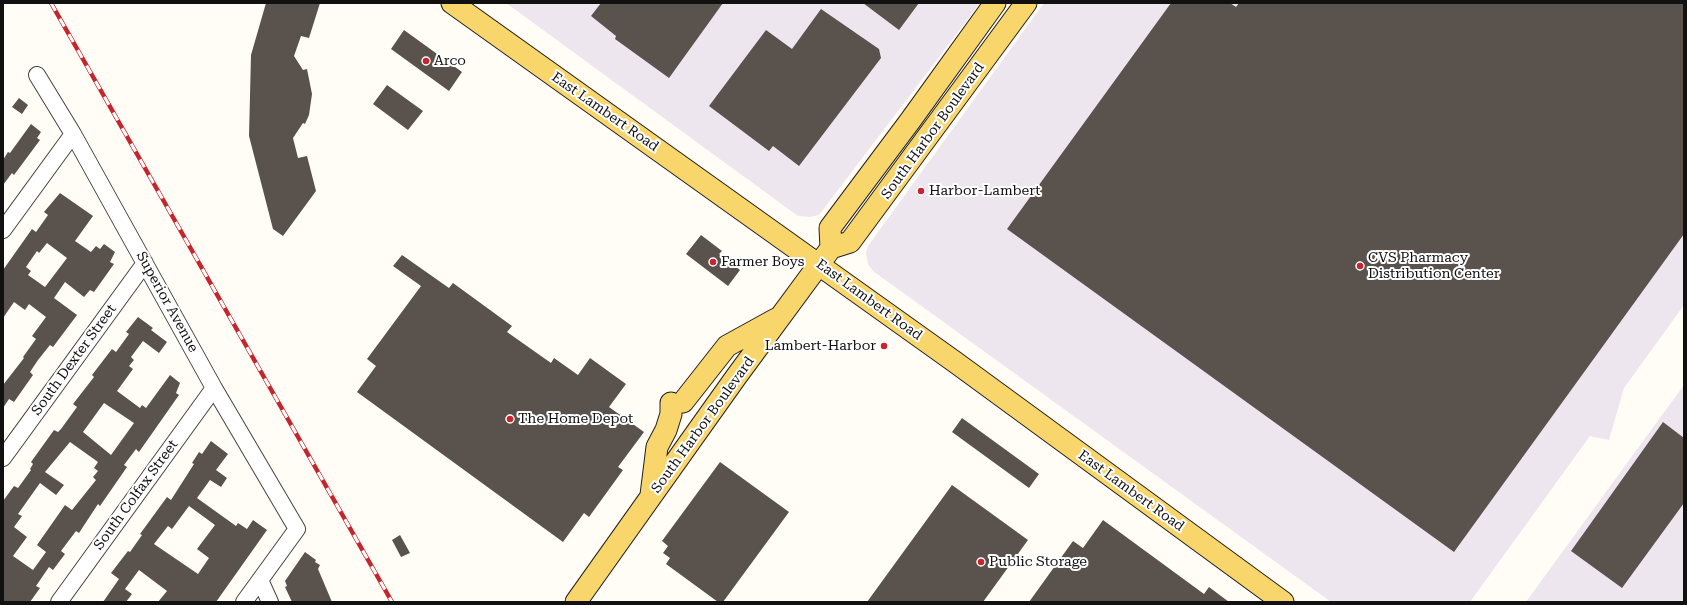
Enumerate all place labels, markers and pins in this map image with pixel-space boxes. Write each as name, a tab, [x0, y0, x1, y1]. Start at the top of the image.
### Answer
place label: Arco	[434, 53, 466, 69]
marker: Arco	[421, 56, 431, 66]
place label: Harbor-Lambert	[929, 183, 1040, 199]
marker: Harbor-Lambert	[916, 186, 926, 196]
place label: CVS Pharmacy Distribution Center	[1368, 250, 1499, 282]
place label: Farmer Boys	[721, 254, 804, 270]
marker: Farmer Boys	[708, 257, 718, 267]
marker: CVS Pharmacy Distribution Center	[1355, 261, 1365, 271]
place label: Lambert-Harbor	[765, 338, 876, 354]
marker: Lambert-Harbor	[879, 341, 889, 351]
place label: The Home Depot	[518, 411, 633, 427]
marker: The Home Depot	[505, 414, 515, 424]
place label: Public Storage	[989, 554, 1087, 570]
marker: Public Storage	[976, 557, 986, 567]

